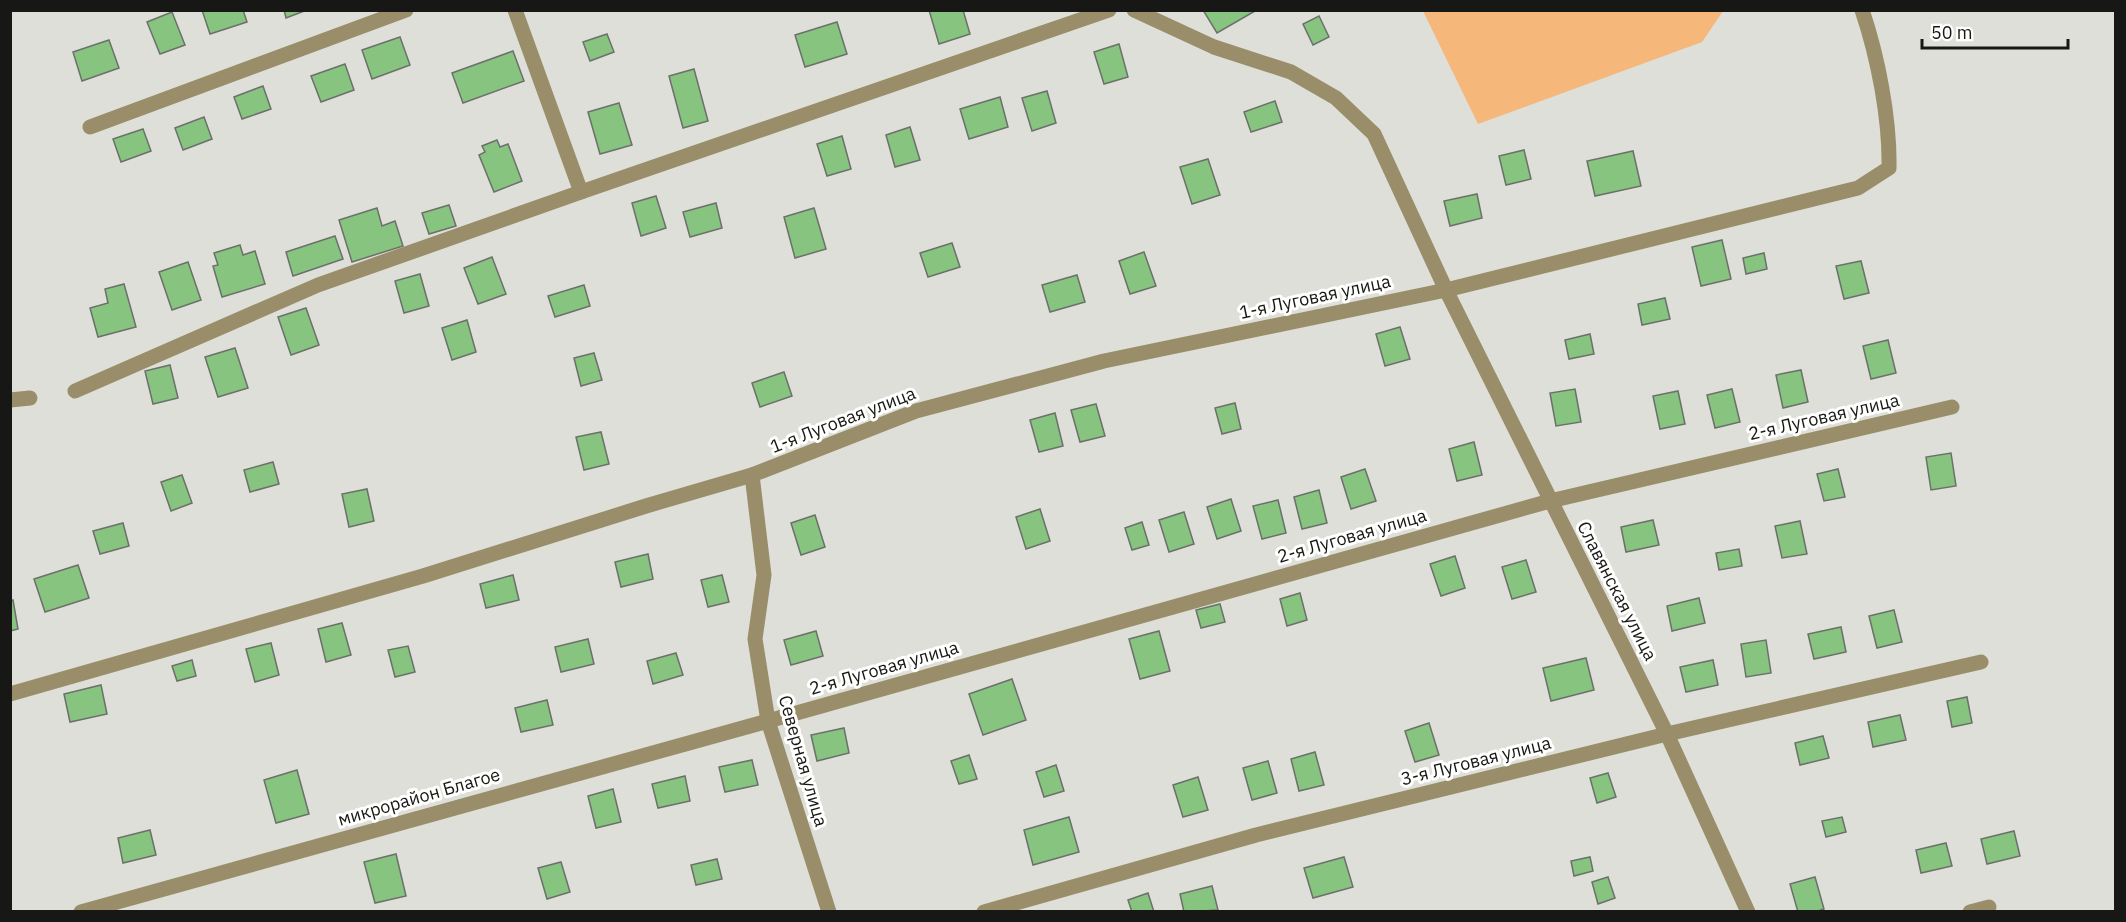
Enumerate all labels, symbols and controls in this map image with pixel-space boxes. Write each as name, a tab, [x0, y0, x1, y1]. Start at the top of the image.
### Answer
scale bar	[1922, 12, 2068, 50]
text: 50 m	[1931, 21, 1973, 44]
street label: 1-я Луговая улица	[1237, 269, 1393, 324]
street label: 1-я Луговая улица	[767, 381, 919, 458]
street label: 2-я Луговая улица	[1746, 388, 1902, 445]
street label: 2-я Луговая улица	[1275, 503, 1429, 568]
street label: Славянская улица	[1572, 517, 1663, 665]
street label: 2-я Луговая улица	[807, 635, 961, 700]
street label: Северная улица	[774, 693, 833, 829]
street label: 3-я Луговая улица	[1398, 731, 1554, 790]
street label: микрорайон Благое	[335, 762, 503, 831]

